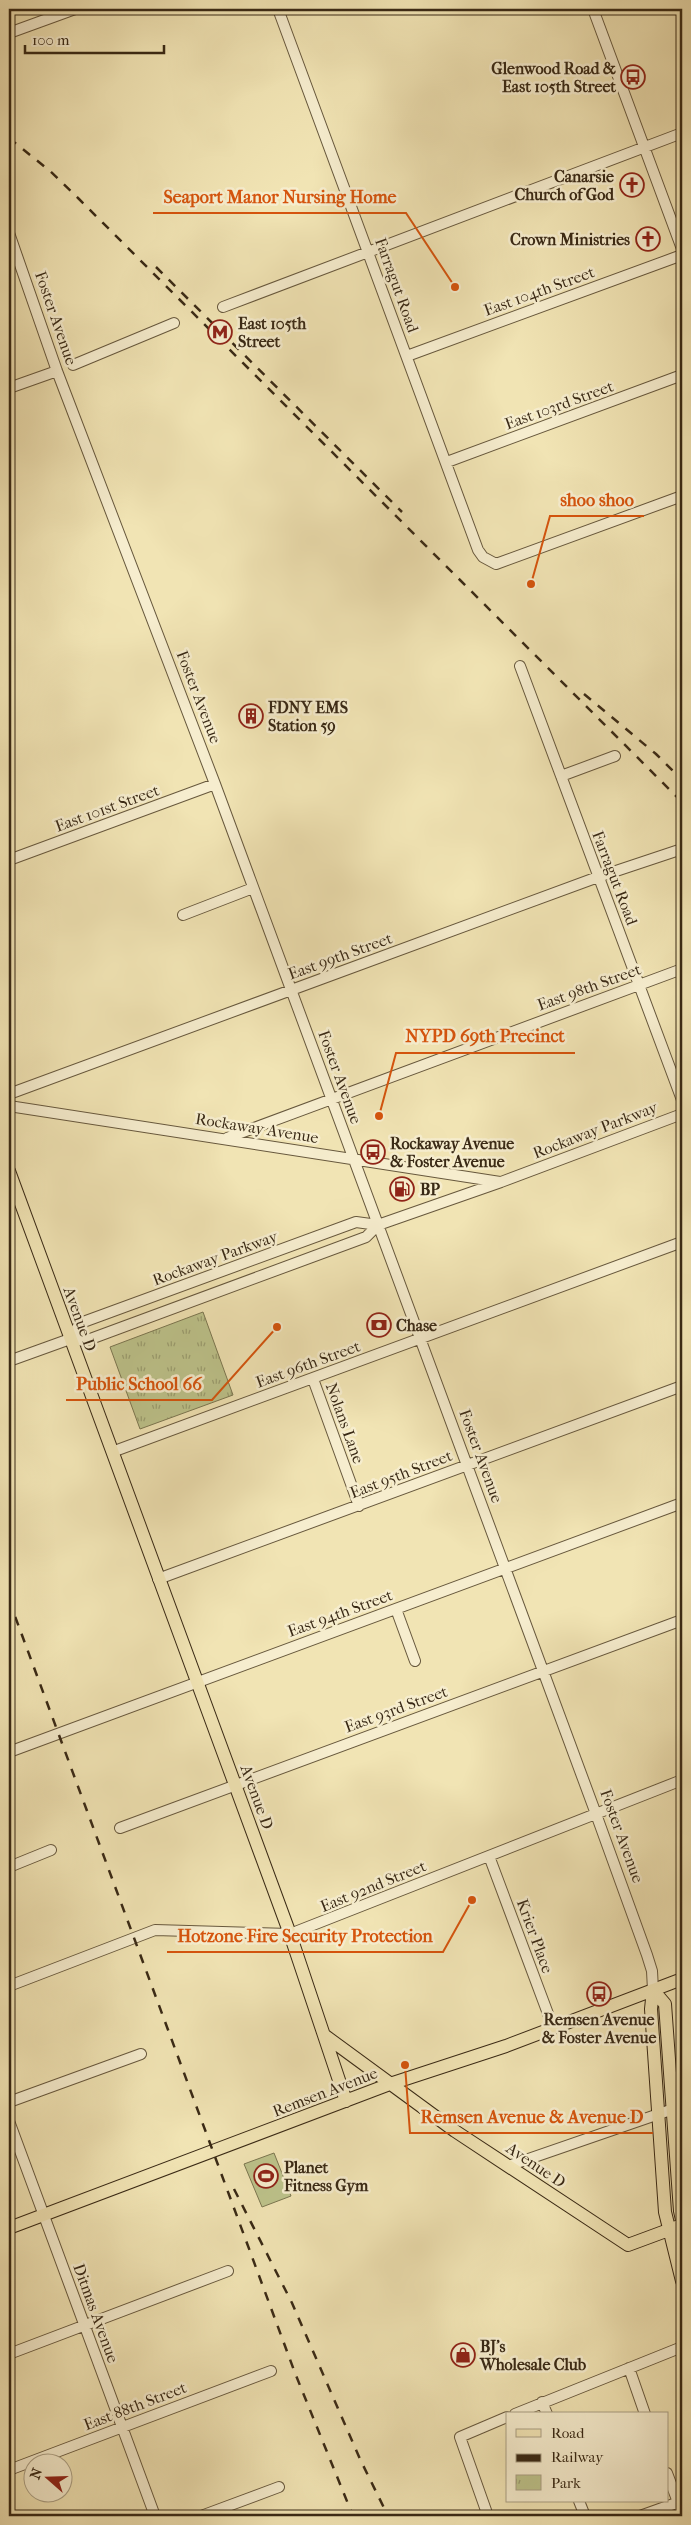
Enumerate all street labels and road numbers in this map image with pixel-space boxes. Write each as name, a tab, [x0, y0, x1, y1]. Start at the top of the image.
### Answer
street label: Farragut Road	[371, 235, 423, 335]
street label: East 104th Street	[481, 262, 597, 320]
street label: Foster Avenue	[31, 269, 81, 368]
street label: East 103rd Street	[502, 376, 616, 433]
street label: Foster Avenue	[173, 648, 225, 746]
street label: East 101st Street	[52, 780, 162, 836]
street label: Farragut Road	[588, 828, 642, 928]
street label: East 99th Street	[285, 928, 395, 984]
street label: East 98th Street	[535, 959, 644, 1015]
street label: Foster Avenue	[314, 1028, 366, 1126]
street label: Rockaway Parkway	[530, 1097, 660, 1162]
street label: Rockaway Avenue	[194, 1109, 320, 1147]
street label: Rockaway Parkway	[150, 1226, 281, 1289]
street label: Avenue D	[59, 1283, 100, 1354]
street label: East 96th Street	[253, 1336, 363, 1392]
street label: Nolans Lane	[322, 1380, 368, 1466]
street label: Foster Avenue	[455, 1407, 507, 1505]
street label: East 95th Street	[347, 1446, 455, 1502]
street label: East 94th Street	[285, 1585, 395, 1641]
street label: East 93rd Street	[342, 1681, 450, 1736]
street label: Avenue D	[236, 1761, 277, 1832]
street label: Foster Avenue	[596, 1787, 648, 1885]
street label: East 92nd Street	[317, 1856, 429, 1916]
street label: Krier Place	[513, 1896, 557, 1976]
street label: Remsen Avenue	[270, 2063, 380, 2121]
street label: Avenue D	[502, 2138, 569, 2192]
street label: Ditmas Avenue	[69, 2261, 123, 2365]
street label: East 88th Street	[81, 2378, 189, 2434]

